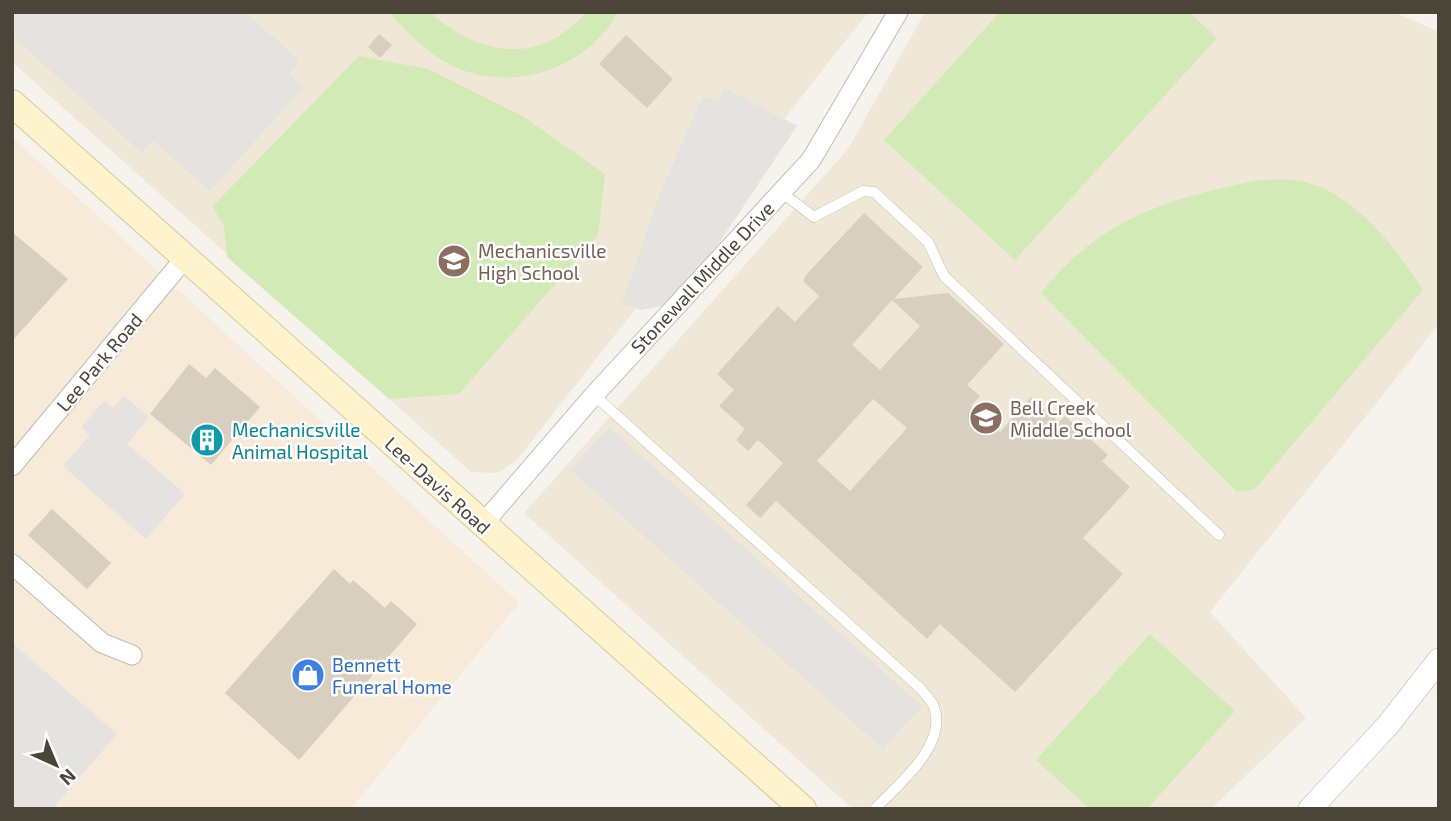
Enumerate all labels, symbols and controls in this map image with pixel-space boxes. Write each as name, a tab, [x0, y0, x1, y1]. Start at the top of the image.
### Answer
street label: Stonewall Middle Drive	[626, 196, 778, 358]
place label: Mechanicsville High School	[478, 239, 607, 284]
school or university icon: Mechanicsville High School	[435, 242, 473, 280]
street label: Lee Park Road	[51, 308, 147, 416]
place label: Bell Creek Middle School	[1010, 396, 1132, 441]
school or university icon: Bell Creek Middle School	[967, 399, 1005, 437]
place label: Mechanicsville Animal Hospital	[232, 418, 369, 463]
building icon: Mechanicsville Animal Hospital	[188, 421, 226, 459]
street label: Lee-Davis Road	[380, 432, 496, 538]
place label: Bennett Funeral Home	[332, 653, 452, 698]
shop icon: Bennett Funeral Home	[289, 656, 327, 694]
north arrow	[21, 730, 91, 800]
text: N	[55, 765, 81, 791]

